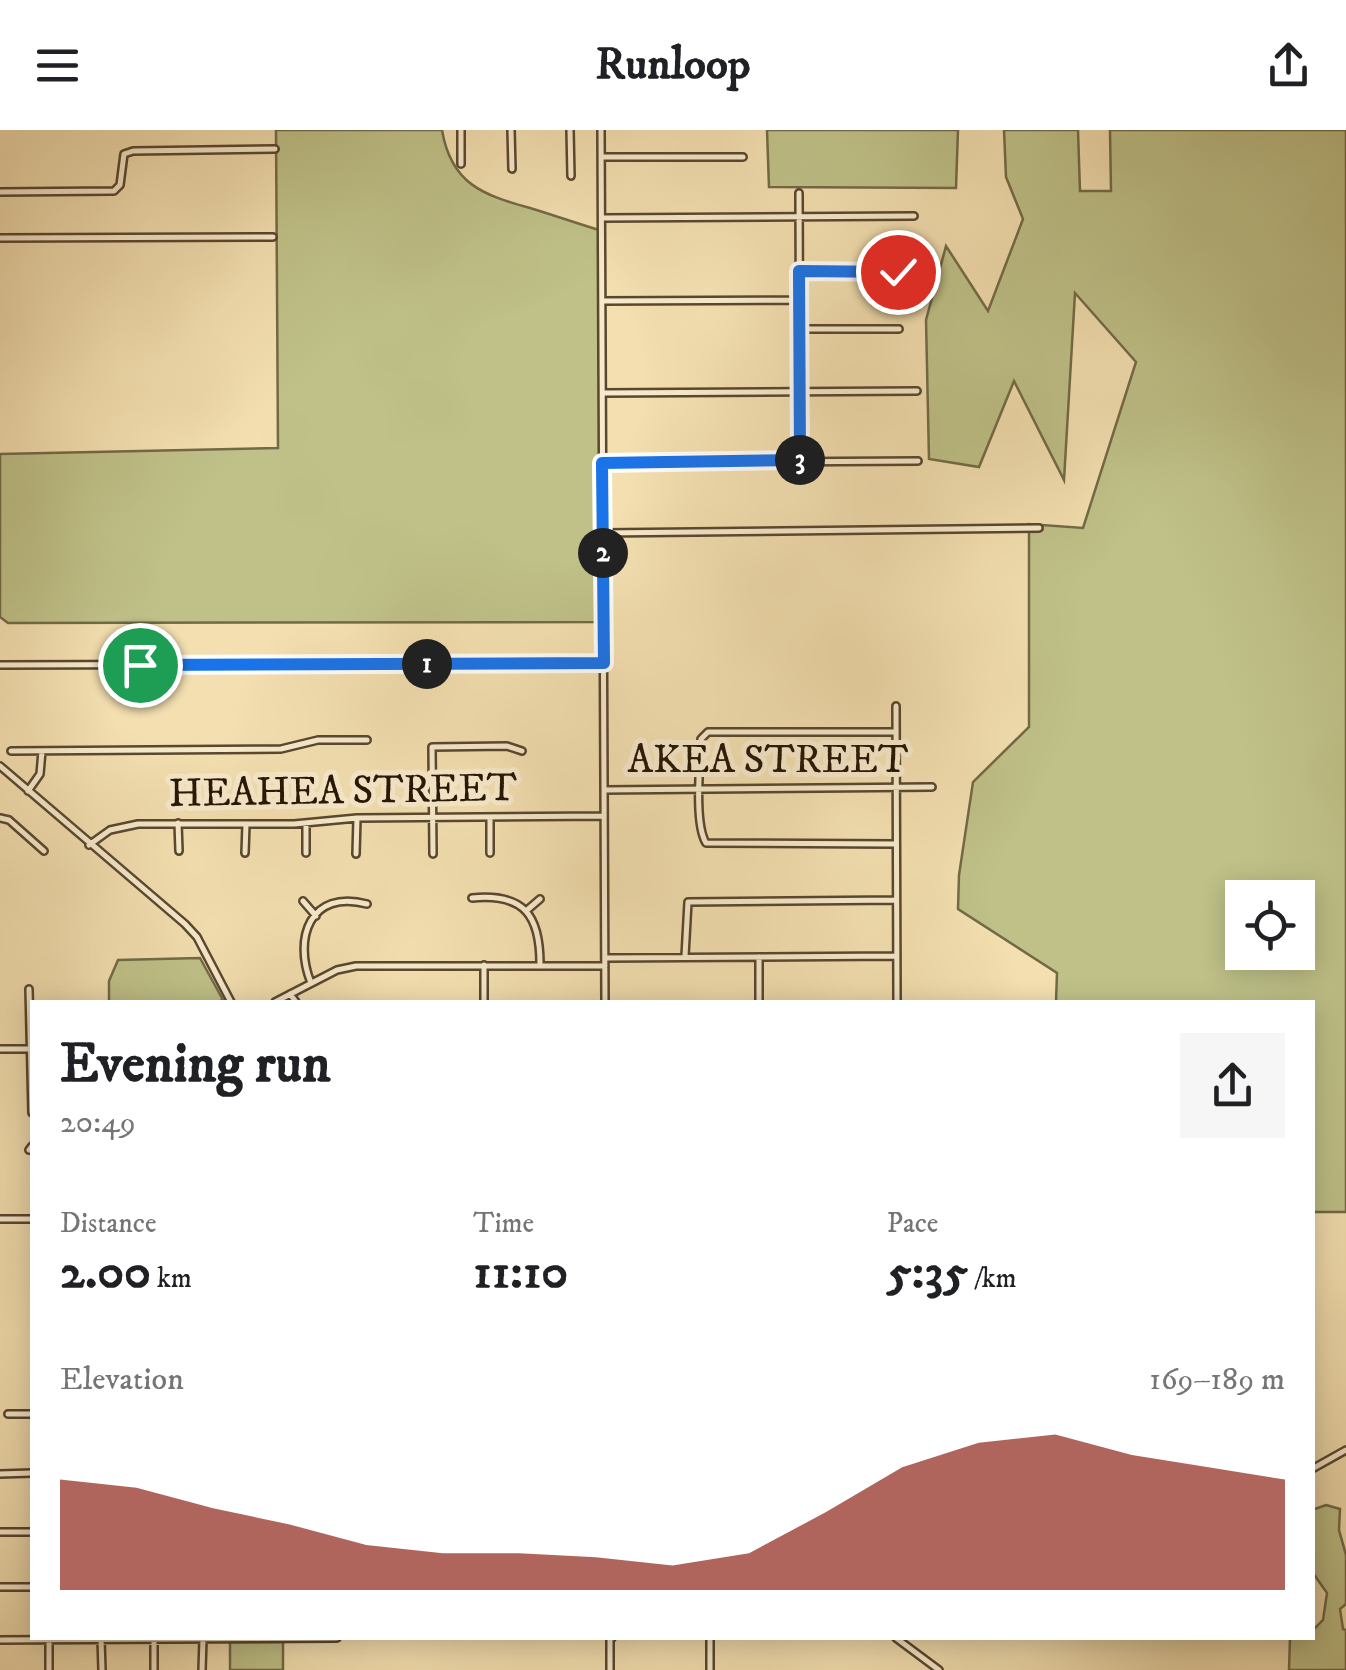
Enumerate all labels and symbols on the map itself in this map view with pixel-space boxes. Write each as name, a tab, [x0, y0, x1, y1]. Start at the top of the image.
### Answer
pin	[856, 230, 941, 315]
pin: 3	[775, 435, 825, 485]
pin: 2	[578, 528, 628, 578]
pin	[98, 623, 183, 708]
pin: 1	[402, 639, 452, 689]
street label: AKEA STREET	[628, 736, 908, 786]
street label: HEAHEA STREET	[168, 764, 518, 820]

